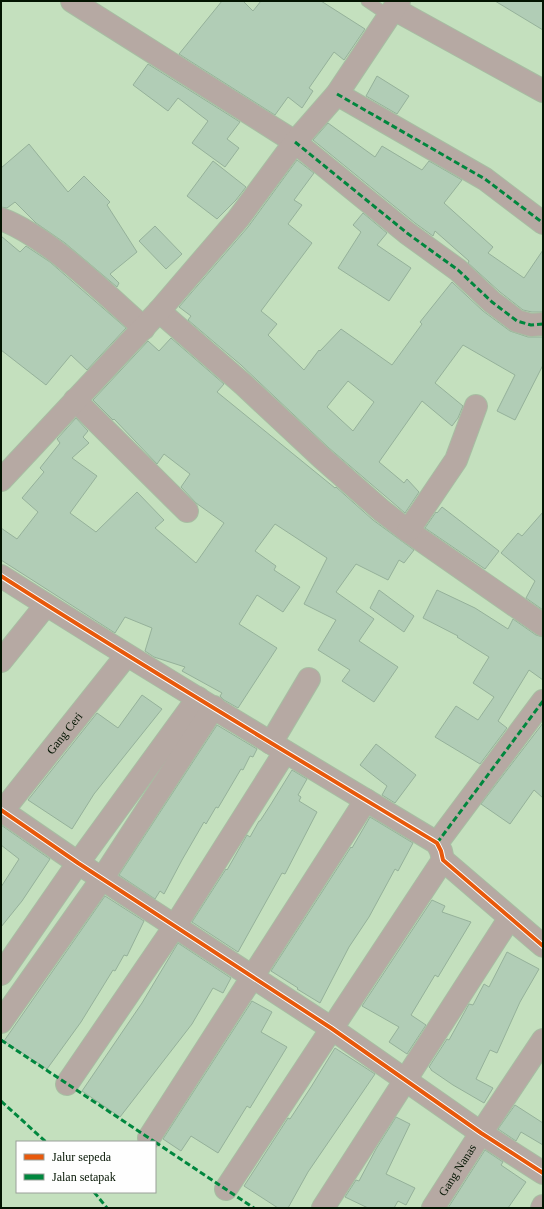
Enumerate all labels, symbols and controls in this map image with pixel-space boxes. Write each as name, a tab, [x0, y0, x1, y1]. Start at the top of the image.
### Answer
street label: Gang Ceri	[44, 709, 86, 757]
legend	[16, 1141, 156, 1193]
street label: Gang Nanas	[435, 1141, 479, 1199]
text: Jalur sepeda	[52, 1150, 112, 1164]
text: Jalan setapak	[52, 1170, 116, 1184]

